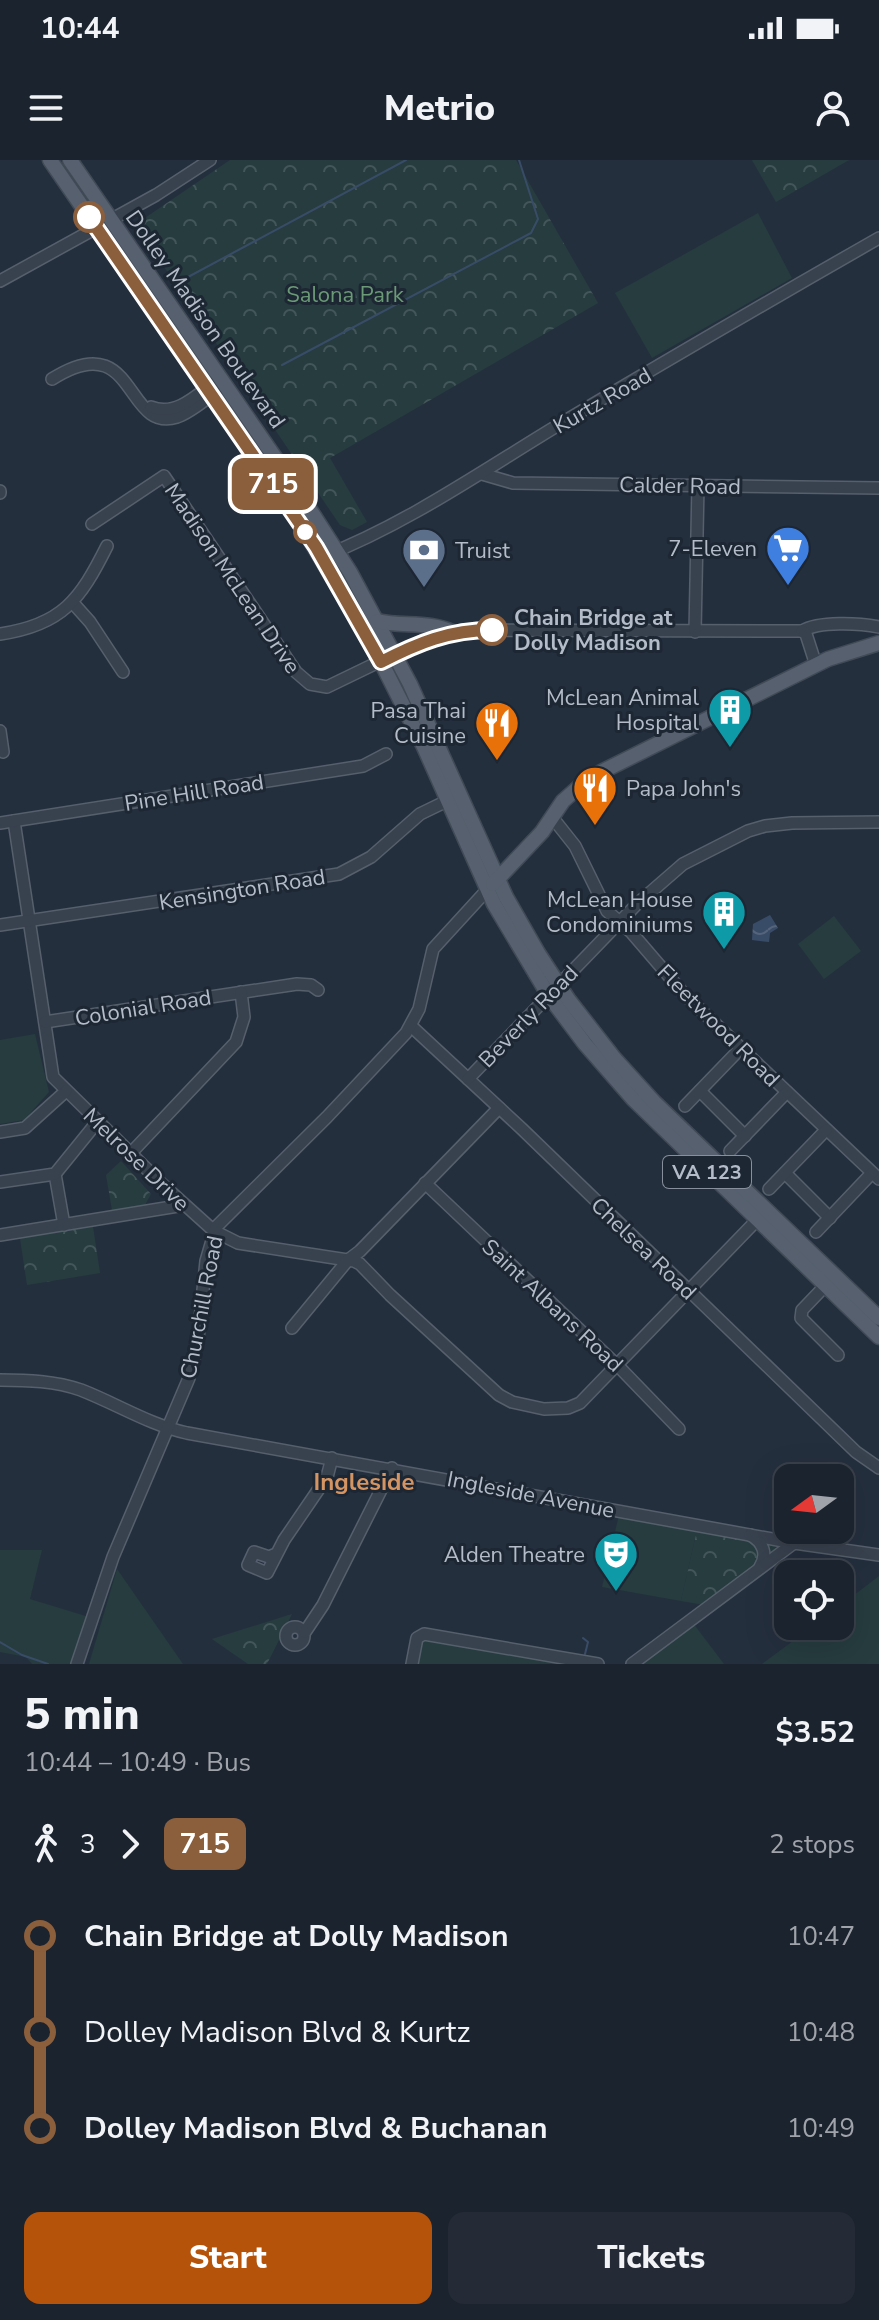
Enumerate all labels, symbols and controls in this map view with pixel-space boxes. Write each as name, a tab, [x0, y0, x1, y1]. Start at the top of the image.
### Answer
text: 10:44	[40, 8, 119, 49]
text: Metrio	[384, 84, 495, 133]
icon: menu	[24, 86, 68, 130]
icon: person	[811, 86, 855, 130]
unlabelled marker	[74, 202, 104, 232]
street label: Dolley Madison Boulevard	[118, 204, 292, 435]
park label: Salona Park	[286, 280, 405, 310]
street label: Kurtz Road	[548, 361, 657, 441]
line badge: 715	[227, 458, 319, 510]
text: 715	[248, 465, 298, 503]
street label: Calder Road	[619, 470, 741, 502]
street label: Madison McLean Drive	[157, 477, 307, 680]
unlabelled marker	[294, 521, 316, 543]
supermarket icon: 7-Eleven	[764, 524, 812, 587]
bank icon: Truist	[400, 526, 448, 589]
place label: 7-Eleven	[668, 534, 757, 564]
place label: Truist	[455, 536, 510, 566]
place label: Chain Bridge at Dolly Madison	[514, 603, 673, 658]
marker: Chain Bridge at Dolly Madison	[477, 615, 507, 645]
place label: McLean Animal Hospital	[546, 683, 699, 738]
building icon: McLean Animal Hospital	[706, 686, 754, 749]
place label: Pasa Thai Cuisine	[371, 696, 466, 751]
restaurant icon: Pasa Thai Cuisine	[473, 699, 521, 762]
restaurant icon: Papa John's	[571, 764, 619, 827]
street label: Pine Hill Road	[122, 767, 266, 819]
place label: Papa John's	[626, 774, 741, 804]
street label: Kensington Road	[157, 862, 327, 918]
place label: McLean House Condominiums	[546, 885, 693, 940]
building icon: McLean House Condominiums	[700, 888, 748, 951]
street label: Fleetwood Road	[650, 958, 786, 1094]
street label: Beverly Road	[472, 959, 585, 1074]
street label: Colonial Road	[73, 982, 213, 1034]
street label: Melrose Drive	[77, 1101, 196, 1218]
road number: VA 123	[663, 1156, 751, 1188]
street label: Chelsea Road	[584, 1191, 703, 1307]
street label: Saint Albans Road	[475, 1232, 630, 1379]
street label: Churchill Road	[173, 1233, 231, 1381]
street label: Ingleside Avenue	[445, 1464, 617, 1526]
north arrow	[774, 1464, 854, 1544]
map controls	[774, 1464, 854, 1640]
district label: Ingleside	[313, 1466, 415, 1498]
theatre icon: Alden Theatre	[592, 1530, 640, 1593]
place label: Alden Theatre	[444, 1540, 585, 1570]
button: locate	[774, 1560, 854, 1640]
text: 5 min	[24, 1685, 140, 1745]
text: $3.52	[776, 1712, 855, 1753]
text: 10:44 – 10:49 · Bus	[24, 1745, 251, 1780]
icon: walk	[24, 1822, 68, 1866]
icon: forward	[108, 1822, 152, 1866]
text: 715	[180, 1825, 230, 1863]
text: 3	[80, 1827, 96, 1862]
text: 2 stops	[769, 1827, 855, 1862]
text: Chain Bridge at Dolly Madison	[84, 1916, 509, 1957]
text: 10:47	[787, 1919, 855, 1954]
text: Dolley Madison Blvd & Kurtz	[84, 2012, 470, 2053]
text: 10:48	[787, 2015, 855, 2050]
text: Dolley Madison Blvd & Buchanan	[84, 2108, 548, 2149]
text: 10:49	[787, 2111, 855, 2146]
button: Start	[24, 2212, 432, 2304]
button: Tickets	[448, 2212, 855, 2304]

